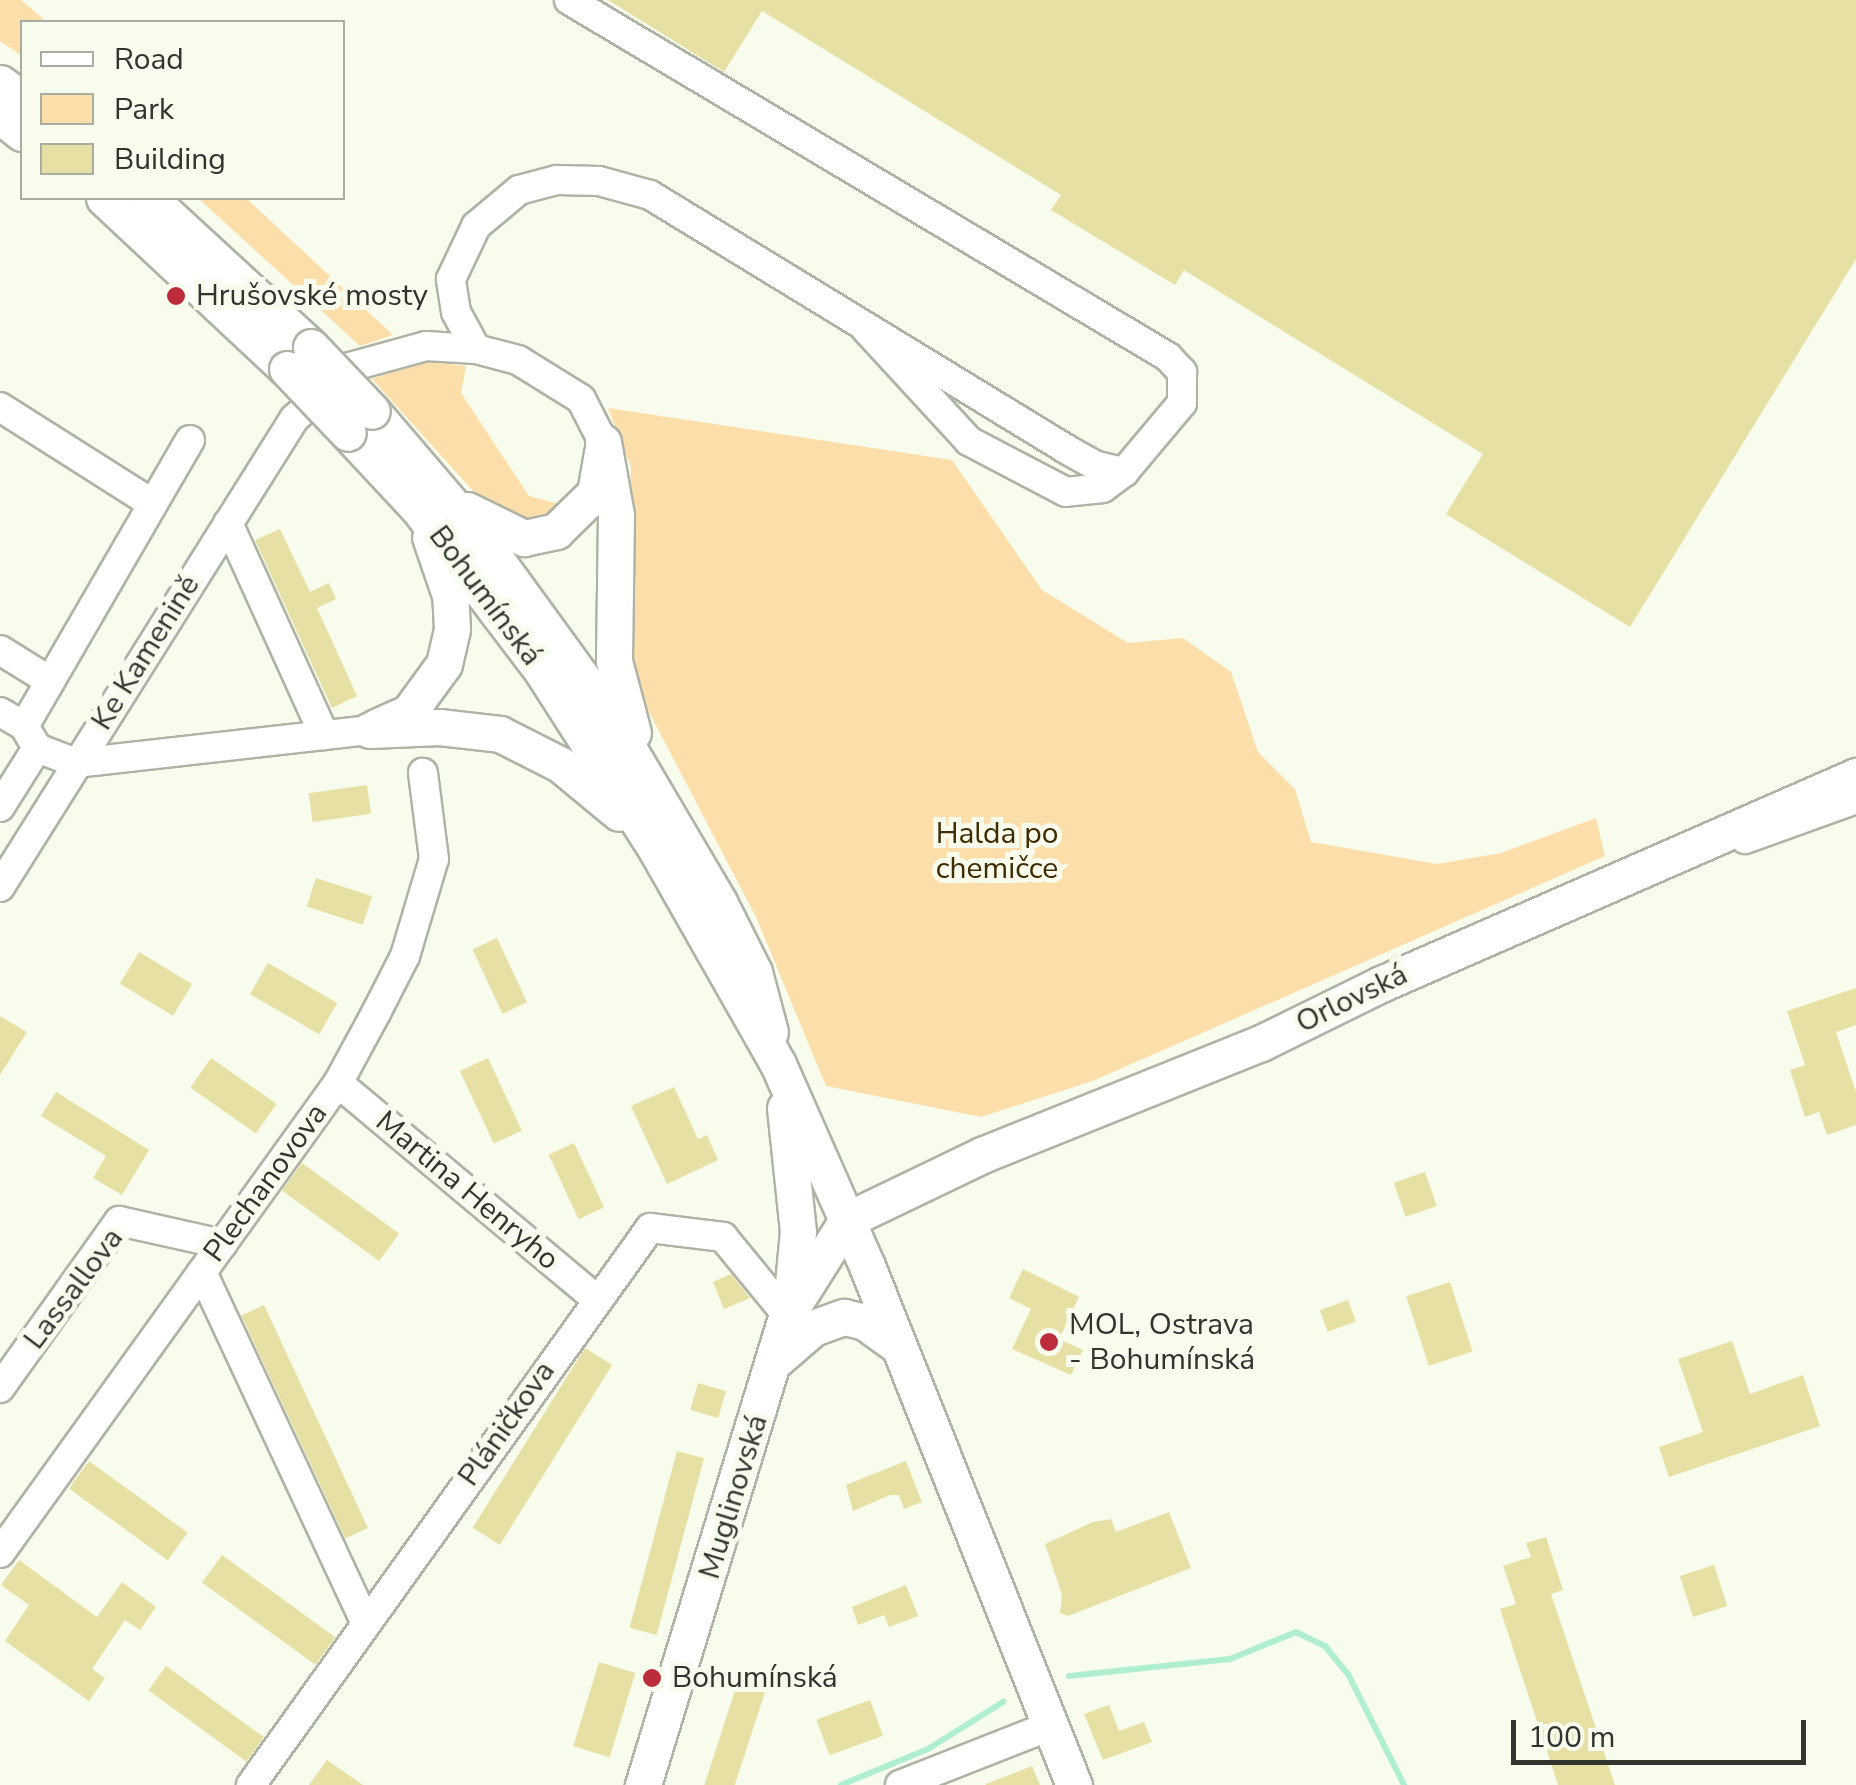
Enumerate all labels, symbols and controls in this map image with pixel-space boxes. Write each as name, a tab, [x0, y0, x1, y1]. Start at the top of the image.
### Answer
legend	[20, 20, 345, 200]
text: Road	[114, 39, 184, 80]
text: Park	[114, 89, 174, 130]
text: Building	[114, 139, 226, 180]
place label: Hrušovské mosty	[196, 278, 428, 314]
marker: Hrušovské mosty	[165, 285, 187, 307]
street label: Bohumínská	[421, 519, 549, 673]
street label: Ke Kamenině	[84, 569, 208, 737]
park label: Halda po chemičce	[936, 816, 1058, 886]
street label: Orlovská	[1291, 957, 1413, 1041]
street label: Plechanovova	[197, 1097, 335, 1269]
street label: Martina Henryho	[368, 1104, 566, 1278]
street label: Lassallova	[17, 1221, 131, 1357]
place label: MOL, Ostrava - Bohumínská	[1069, 1307, 1255, 1378]
marker: MOL, Ostrava - Bohumínská	[1038, 1331, 1060, 1353]
street label: Pláničkova	[451, 1355, 563, 1493]
street label: Muglinovská	[692, 1411, 776, 1583]
place label: Bohumínská	[672, 1660, 838, 1696]
marker: Bohumínská	[641, 1667, 663, 1689]
scale bar	[1516, 1700, 1811, 1762]
text: 100 m	[1528, 1717, 1615, 1758]

